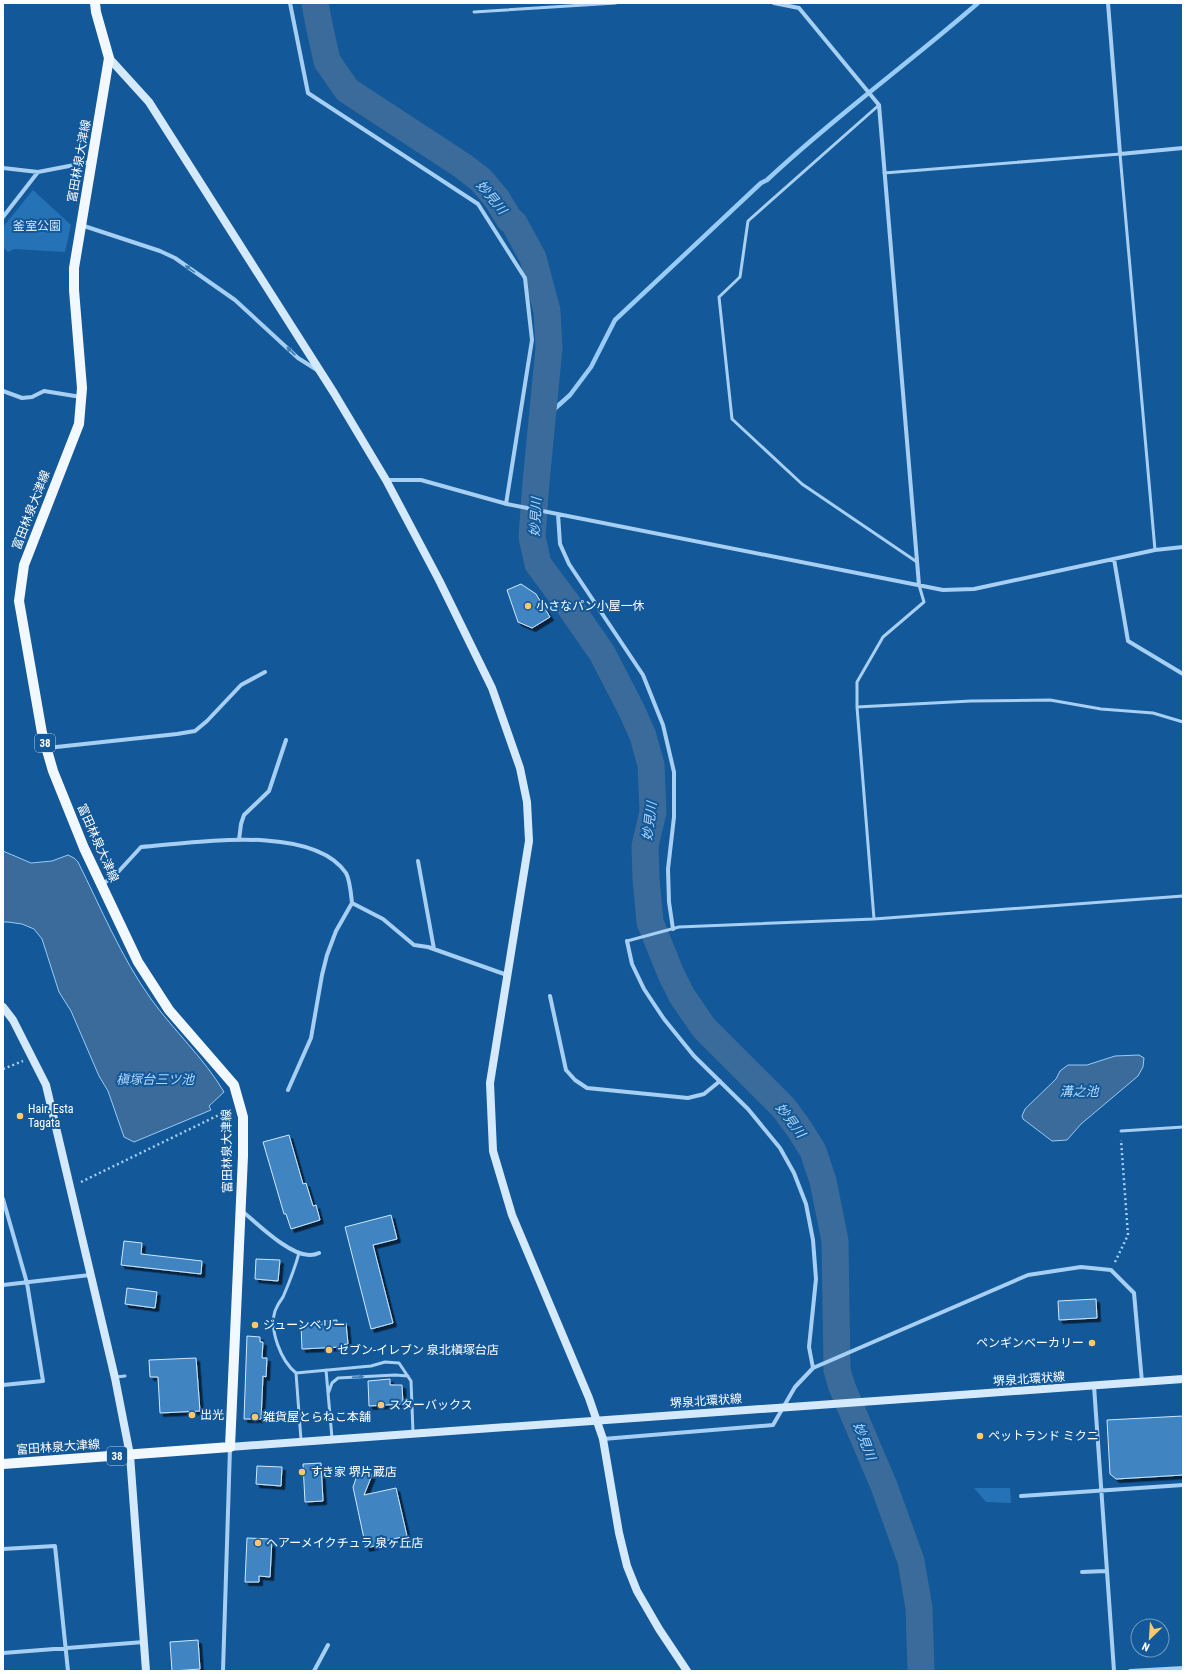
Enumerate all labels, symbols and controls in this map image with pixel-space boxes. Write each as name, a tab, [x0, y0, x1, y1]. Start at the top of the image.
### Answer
street label: 富田林泉大津線	[65, 118, 93, 204]
water label: 妙見川	[473, 178, 511, 219]
park label: 釜室公園	[13, 219, 61, 233]
one-way arrow	[185, 265, 196, 273]
one-way arrow	[286, 346, 296, 356]
street label: 富田林泉大津線	[9, 468, 53, 552]
water label: 妙見川	[527, 495, 544, 537]
place label: 小さなパン小屋一休	[536, 599, 645, 613]
marker: 小さなパン小屋一休	[523, 601, 533, 611]
road number: 38	[35, 734, 55, 752]
water label: 妙見川	[640, 799, 660, 841]
street label: 富田林泉大津線	[75, 802, 121, 884]
water label: 槇塚台三ツ池	[116, 1072, 196, 1087]
water label: 溝之池	[1059, 1084, 1100, 1099]
water label: 妙見川	[773, 1100, 810, 1142]
place label: Hair. Esta Tagata	[28, 1102, 74, 1130]
street label: 富田林泉大津線	[219, 1109, 235, 1193]
marker: Hair. Esta Tagata	[15, 1111, 25, 1121]
place label: ジューンベリー	[263, 1318, 346, 1332]
marker: ジューンベリー	[250, 1320, 260, 1330]
place label: ペンギンベーカリー	[976, 1336, 1084, 1350]
marker: ペンギンベーカリー	[1087, 1338, 1097, 1348]
place label: セブン-イレブン 泉北槇塚台店	[337, 1343, 499, 1357]
marker: セブン-イレブン 泉北槇塚台店	[324, 1345, 334, 1355]
street label: 堺泉北環状線	[993, 1370, 1065, 1388]
one-way arrow	[352, 1374, 365, 1380]
street label: 堺泉北環状線	[670, 1392, 742, 1410]
place label: スターバックス	[389, 1398, 473, 1412]
marker: スターバックス	[376, 1400, 386, 1410]
place label: 出光	[200, 1408, 224, 1422]
marker: 出光	[187, 1410, 197, 1420]
place label: 雑貨屋とらねこ本舗	[263, 1410, 371, 1424]
marker: 雑貨屋とらねこ本舗	[250, 1412, 260, 1422]
water label: 妙見川	[851, 1420, 879, 1464]
place label: ペットランド ミクニ	[988, 1429, 1099, 1443]
marker: ペットランド ミクニ	[975, 1431, 985, 1441]
street label: 富田林泉大津線	[16, 1437, 100, 1457]
road number: 38	[107, 1447, 127, 1465]
place label: すき家 堺片蔵店	[310, 1465, 397, 1479]
marker: すき家 堺片蔵店	[297, 1467, 307, 1477]
place label: ヘアーメイクチュラ 泉ヶ丘店	[266, 1536, 423, 1550]
marker: ヘアーメイクチュラ 泉ヶ丘店	[253, 1538, 263, 1548]
north arrow	[1130, 1618, 1170, 1658]
text: N	[1140, 1639, 1152, 1654]

